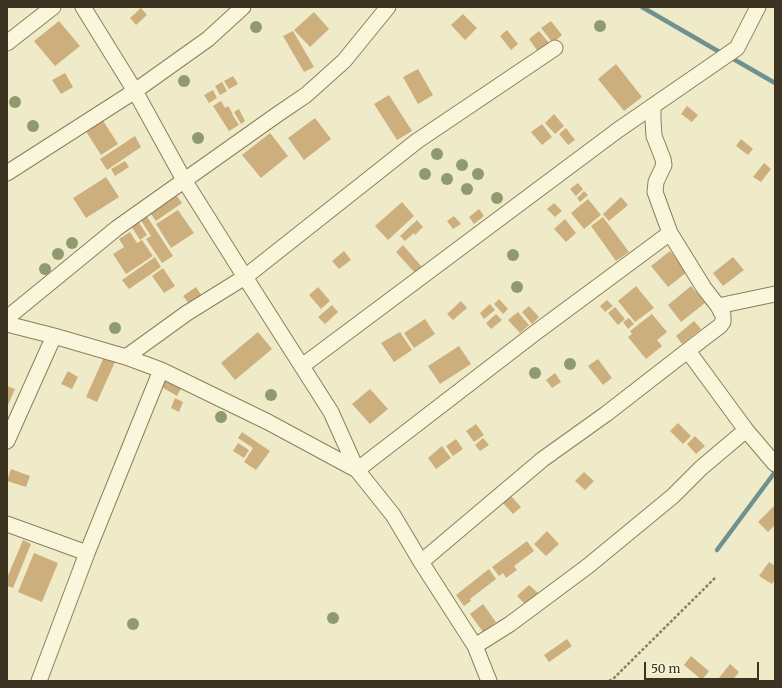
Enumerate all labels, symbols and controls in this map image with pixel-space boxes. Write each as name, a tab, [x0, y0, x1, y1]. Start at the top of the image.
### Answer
scale bar	[646, 654, 761, 680]
text: 50 m	[651, 661, 680, 676]

